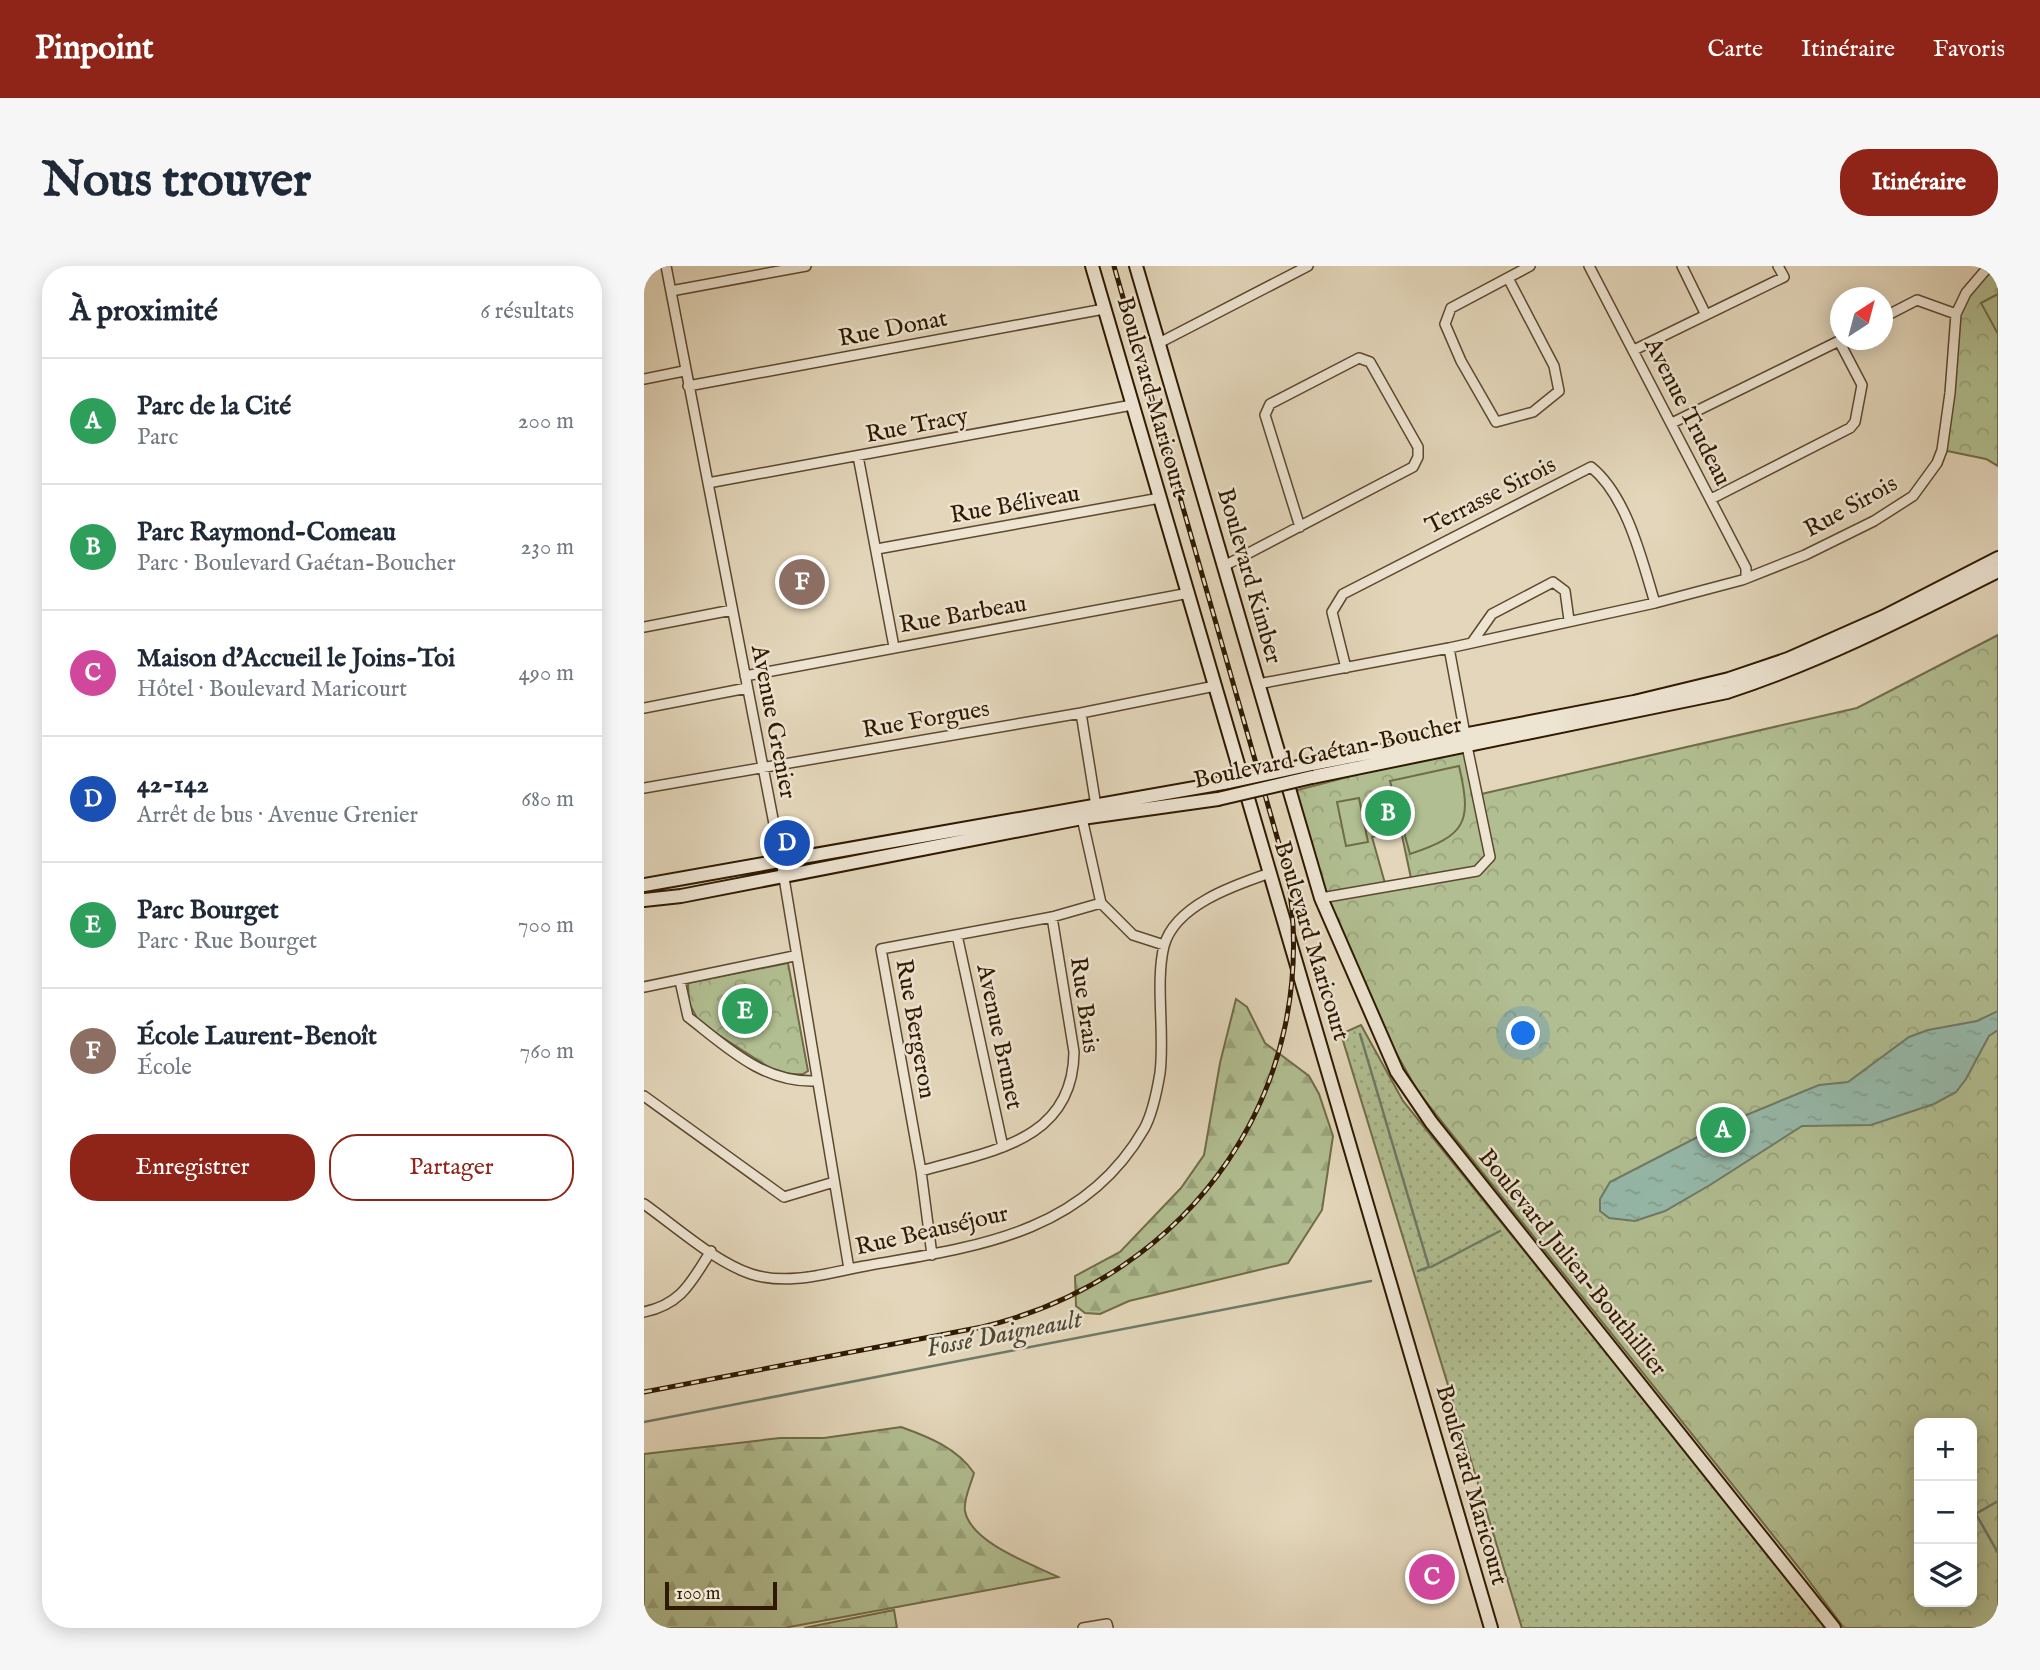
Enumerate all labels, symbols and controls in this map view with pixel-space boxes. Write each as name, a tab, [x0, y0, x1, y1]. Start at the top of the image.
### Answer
text: Pinpoint	[35, 28, 154, 70]
text: Carte	[1707, 34, 1763, 65]
text: Itinéraire	[1801, 34, 1895, 65]
text: Favoris	[1933, 34, 2005, 65]
button: Itinéraire	[1840, 149, 1998, 216]
text: Nous trouver	[42, 151, 311, 213]
north arrow	[1830, 287, 1893, 350]
text: À proximité	[70, 293, 218, 331]
street label: Boulevard Maricourt	[1109, 293, 1195, 501]
text: 6 résultats	[480, 297, 574, 326]
street label: Rue Donat	[836, 303, 950, 355]
street label: Avenue Trudeau	[1636, 332, 1738, 491]
text: Parc de la Cité	[137, 390, 291, 423]
street label: Rue Tracy	[863, 401, 971, 451]
text: A	[85, 407, 101, 436]
text: 200 m	[518, 407, 574, 436]
text: Parc	[137, 423, 178, 452]
street label: Terrasse Sirois	[1420, 450, 1562, 542]
street label: Rue Sirois	[1799, 469, 1903, 545]
street label: Rue Béliveau	[948, 478, 1082, 532]
street label: Boulevard Kimber	[1209, 485, 1289, 668]
text: Parc Raymond-Comeau	[137, 516, 396, 549]
text: B	[85, 533, 101, 562]
text: 230 m	[521, 533, 574, 562]
text: Parc · Boulevard Gaétan-Boucher	[137, 549, 456, 578]
pin: F	[779, 556, 825, 608]
street label: Rue Barbeau	[897, 589, 1029, 641]
street label: Avenue Grenier	[743, 641, 803, 802]
text: Maison d'Accueil le Joins-Toi	[137, 642, 455, 675]
text: C	[85, 659, 101, 688]
text: 490 m	[519, 659, 574, 688]
text: Hôtel · Boulevard Maricourt	[137, 675, 407, 704]
street label: Rue Forgues	[860, 694, 992, 746]
street label: Boulevard Gaétan-Boucher	[1191, 709, 1465, 797]
text: 42-142	[137, 768, 209, 801]
text: D	[84, 785, 102, 814]
text: 680 m	[521, 785, 574, 814]
pin: B	[1365, 787, 1411, 839]
text: Arrêt de bus · Avenue Grenier	[137, 801, 418, 830]
pin: D	[764, 817, 810, 869]
street label: Boulevard Maricourt	[1266, 837, 1356, 1045]
text: Parc Bourget	[137, 894, 279, 927]
text: E	[85, 911, 101, 940]
text: 700 m	[518, 911, 574, 940]
text: Parc · Rue Bourget	[137, 927, 317, 956]
street label: Rue Brais	[1062, 955, 1106, 1055]
street label: Rue Bergeron	[887, 957, 943, 1101]
street label: Avenue Brunet	[968, 961, 1030, 1112]
pin: E	[722, 985, 768, 1037]
your location	[1506, 1016, 1540, 1050]
text: École Laurent-Benoît	[137, 1020, 377, 1053]
text: F	[86, 1037, 100, 1066]
text: 760 m	[519, 1037, 574, 1066]
text: École	[137, 1053, 192, 1082]
pin: A	[1700, 1104, 1746, 1156]
button: Enregistrer	[70, 1134, 315, 1201]
button: Partager	[329, 1134, 574, 1201]
street label: Boulevard Julien-Bouthillier	[1471, 1143, 1673, 1383]
street label: Rue Beauséjour	[853, 1198, 1012, 1264]
water label: Fossé Daigneault	[923, 1302, 1087, 1366]
street label: Boulevard Maricourt	[1428, 1381, 1514, 1589]
map controls	[1914, 1418, 1977, 1607]
button: +	[1914, 1418, 1977, 1481]
button: −	[1914, 1481, 1977, 1544]
button: layers	[1914, 1544, 1977, 1607]
pin: C	[1409, 1551, 1455, 1603]
scale bar	[665, 1579, 777, 1611]
text: 100 m	[676, 1582, 720, 1606]

